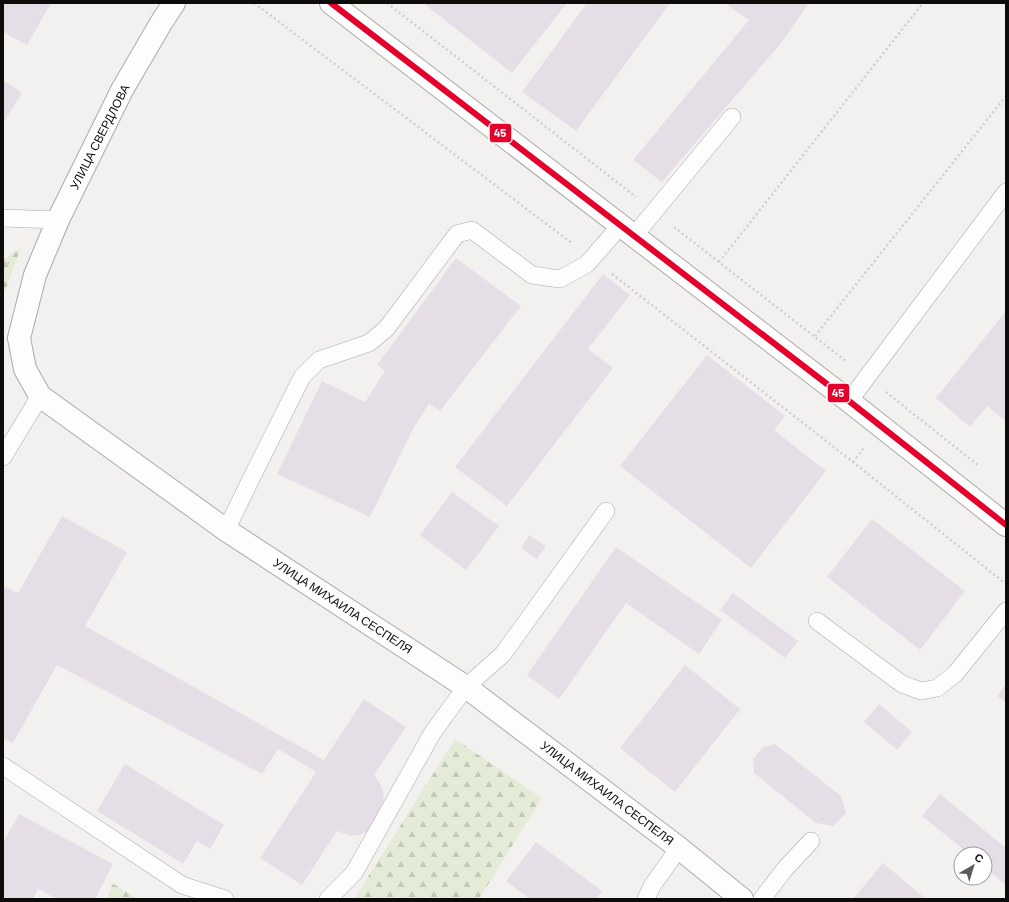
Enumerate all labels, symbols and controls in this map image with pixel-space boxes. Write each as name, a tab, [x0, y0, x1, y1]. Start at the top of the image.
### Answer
street label: УЛИЦА СВЕРДЛОВА	[67, 82, 133, 192]
line badge: 45	[489, 123, 512, 143]
text: 45	[494, 126, 506, 139]
line badge: 45	[827, 383, 850, 403]
text: 45	[832, 386, 844, 399]
street label: УЛИЦА МИХАИЛА СЕСПЕЛЯ	[271, 555, 415, 656]
street label: УЛИЦА МИХАИЛА СЕСПЕЛЯ	[538, 738, 677, 847]
north arrow	[953, 846, 993, 886]
text: С	[972, 850, 987, 865]

